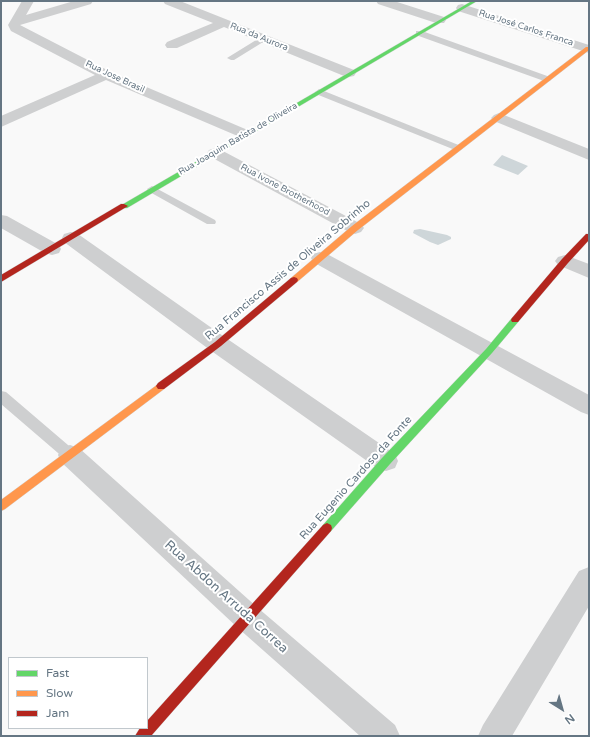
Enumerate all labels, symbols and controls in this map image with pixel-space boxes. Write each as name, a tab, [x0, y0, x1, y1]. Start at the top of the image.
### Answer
street label: Rua José Carlos Franca	[477, 8, 575, 48]
street label: Rua da Aurora	[228, 20, 290, 54]
street label: Rua Jose Brasil	[84, 59, 146, 95]
street label: Rua Joaquim Batista de Oliveira	[177, 100, 299, 178]
street label: Rua Ivone Brotherhood	[239, 162, 331, 218]
street label: Rua Francisco Assis de Oliveira Sobrinho	[203, 197, 373, 343]
street label: Rua Eugenio Cardoso da Fonte	[297, 414, 415, 542]
street label: Rua Abdon Arruda Correa	[161, 537, 291, 657]
legend	[8, 657, 148, 729]
text: Fast	[46, 666, 69, 680]
text: Slow	[46, 686, 73, 700]
north arrow	[542, 689, 582, 729]
text: Jam	[46, 706, 69, 720]
text: N	[562, 711, 577, 727]

